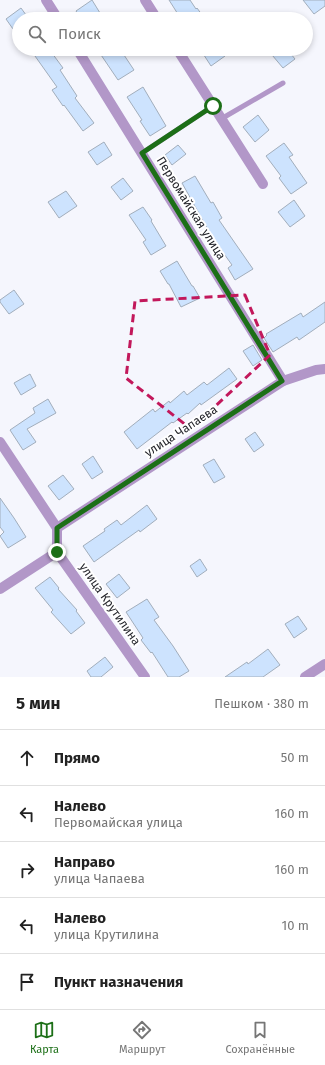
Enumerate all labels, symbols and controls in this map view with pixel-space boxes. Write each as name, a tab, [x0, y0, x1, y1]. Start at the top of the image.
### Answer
search box	[12, 12, 313, 56]
icon: search	[26, 23, 48, 45]
text: Поиск	[58, 25, 101, 43]
route start	[204, 97, 222, 115]
street label: Первомайская улица	[154, 154, 228, 262]
street label: улица Чапаева	[142, 402, 220, 460]
route end	[48, 543, 66, 561]
street label: улица Крутилина	[76, 560, 144, 648]
text: 5 мин	[16, 693, 61, 714]
text: Пешком · 380 m	[214, 696, 309, 711]
icon: ahead	[16, 747, 38, 769]
text: Прямо	[54, 749, 100, 767]
text: 50 m	[281, 750, 309, 765]
text: Налево	[54, 797, 106, 815]
icon: left	[16, 803, 38, 825]
text: 160 m	[275, 806, 309, 821]
text: Первомайская улица	[54, 815, 183, 830]
text: Направо	[54, 853, 115, 871]
icon: right	[16, 859, 38, 881]
text: 160 m	[275, 862, 309, 877]
text: улица Чапаева	[54, 871, 145, 886]
text: Налево	[54, 909, 106, 927]
icon: left	[16, 915, 38, 937]
text: 10 m	[282, 918, 309, 933]
text: улица Крутилина	[54, 927, 159, 942]
icon: arrive	[16, 971, 38, 993]
text: Пункт назначения	[54, 973, 183, 991]
tab: Карта	[30, 1019, 59, 1056]
tab: Маршрут	[119, 1019, 166, 1056]
tab: Сохранённые	[225, 1019, 295, 1056]

